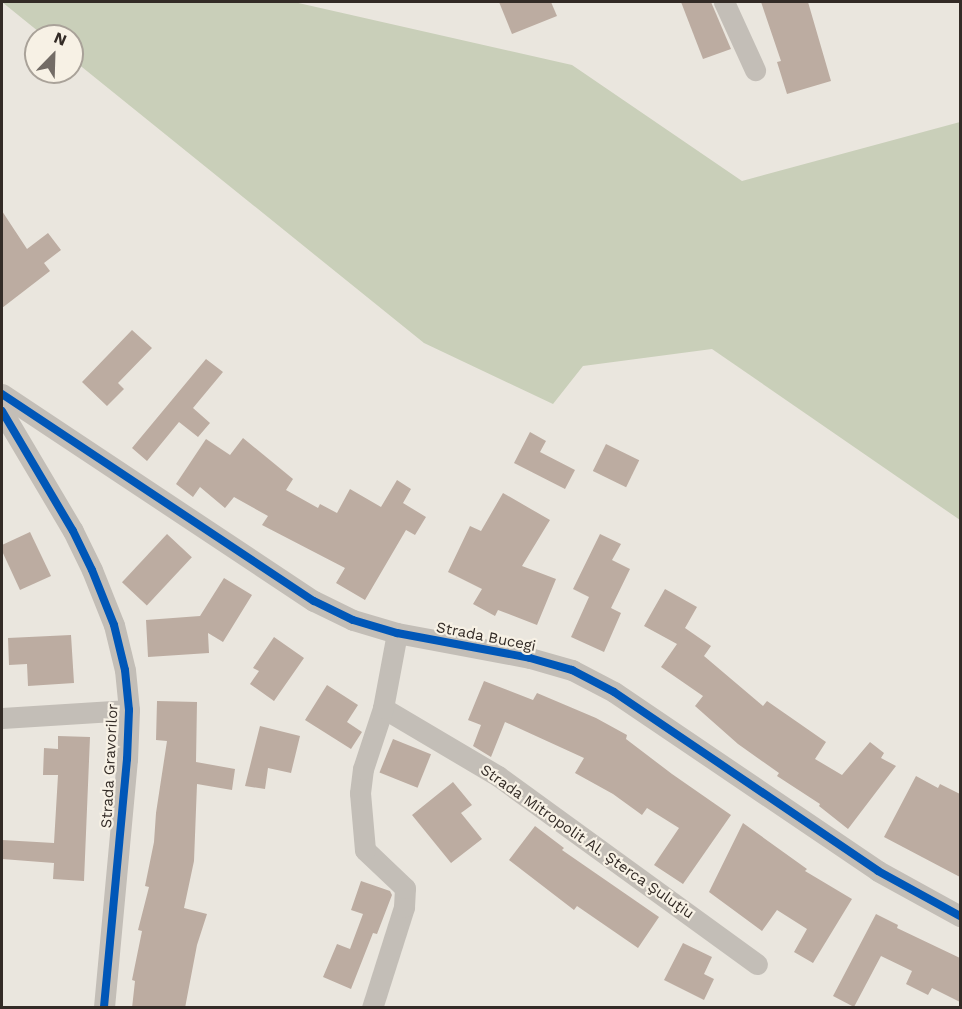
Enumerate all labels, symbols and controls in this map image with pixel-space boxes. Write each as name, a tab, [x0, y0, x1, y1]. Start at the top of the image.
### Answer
north arrow	[24, 24, 84, 84]
text: N	[51, 28, 70, 50]
street label: Strada Bucegi	[435, 618, 537, 656]
street label: Strada Gravorilor	[98, 703, 122, 829]
street label: Strada Mitropolit Al. Şterca Şuluţiu	[476, 761, 698, 923]

